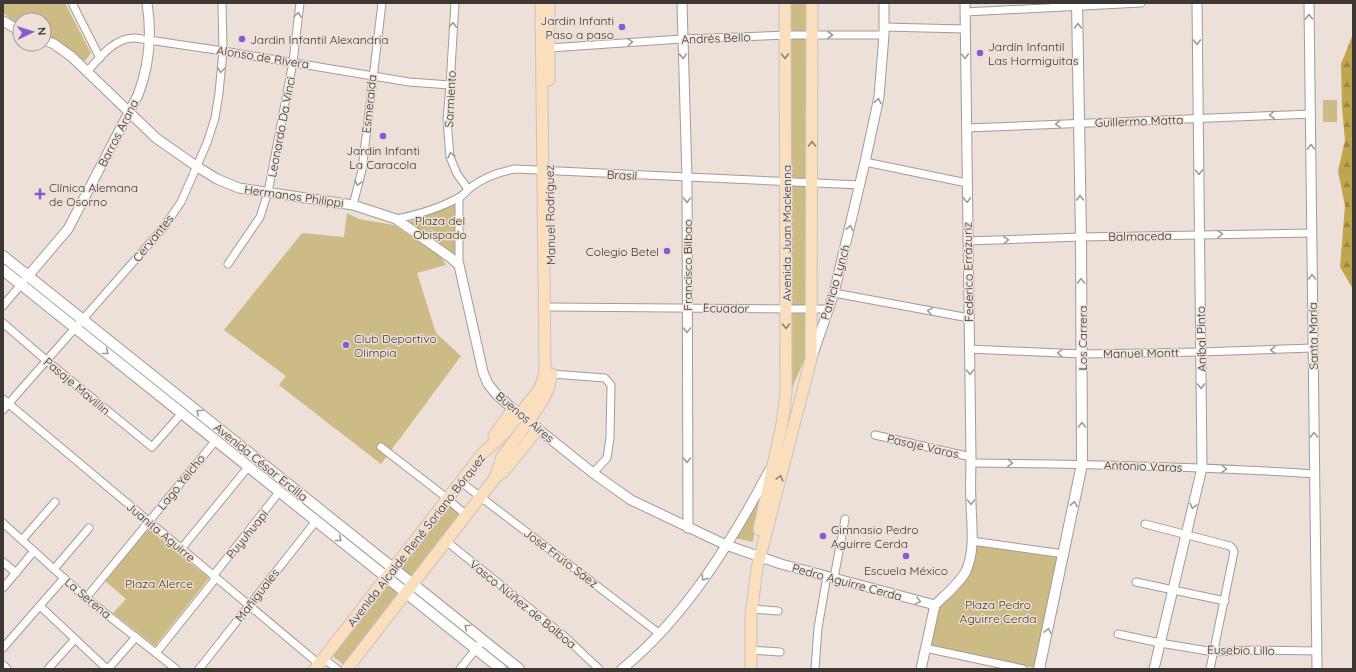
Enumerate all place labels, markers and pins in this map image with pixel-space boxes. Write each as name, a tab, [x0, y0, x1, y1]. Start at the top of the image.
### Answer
place label: Jardin Infanti Paso a paso	[540, 13, 614, 42]
marker: Jardin Infanti Paso a paso	[617, 22, 627, 32]
place label: Jardin Infantil Alexandria	[250, 32, 389, 47]
marker: Jardin Infantil Alexandria	[237, 34, 247, 44]
place label: Jardín Infantil Las Hormiguitas	[988, 39, 1079, 68]
marker: Jardín Infantil Las Hormiguitas	[975, 48, 985, 58]
marker: Jardin Infanti La Caracola	[378, 131, 388, 141]
place label: Jardin Infanti La Caracola	[346, 143, 420, 172]
place label: Clínica Alemana de Osorno	[49, 180, 138, 209]
marker: Clínica Alemana de Osorno	[34, 188, 46, 200]
place label: Colegio Betel	[586, 244, 659, 259]
marker: Colegio Betel	[662, 246, 672, 256]
place label: Club Deportivo Olimpia	[354, 331, 437, 360]
marker: Club Deportivo Olimpia	[341, 340, 351, 350]
place label: Gimnasio Pedro Aguirre Cerda	[831, 522, 918, 551]
marker: Gimnasio Pedro Aguirre Cerda	[818, 531, 828, 541]
marker: Escuela México	[901, 551, 911, 561]
place label: Escuela México	[864, 563, 948, 578]

